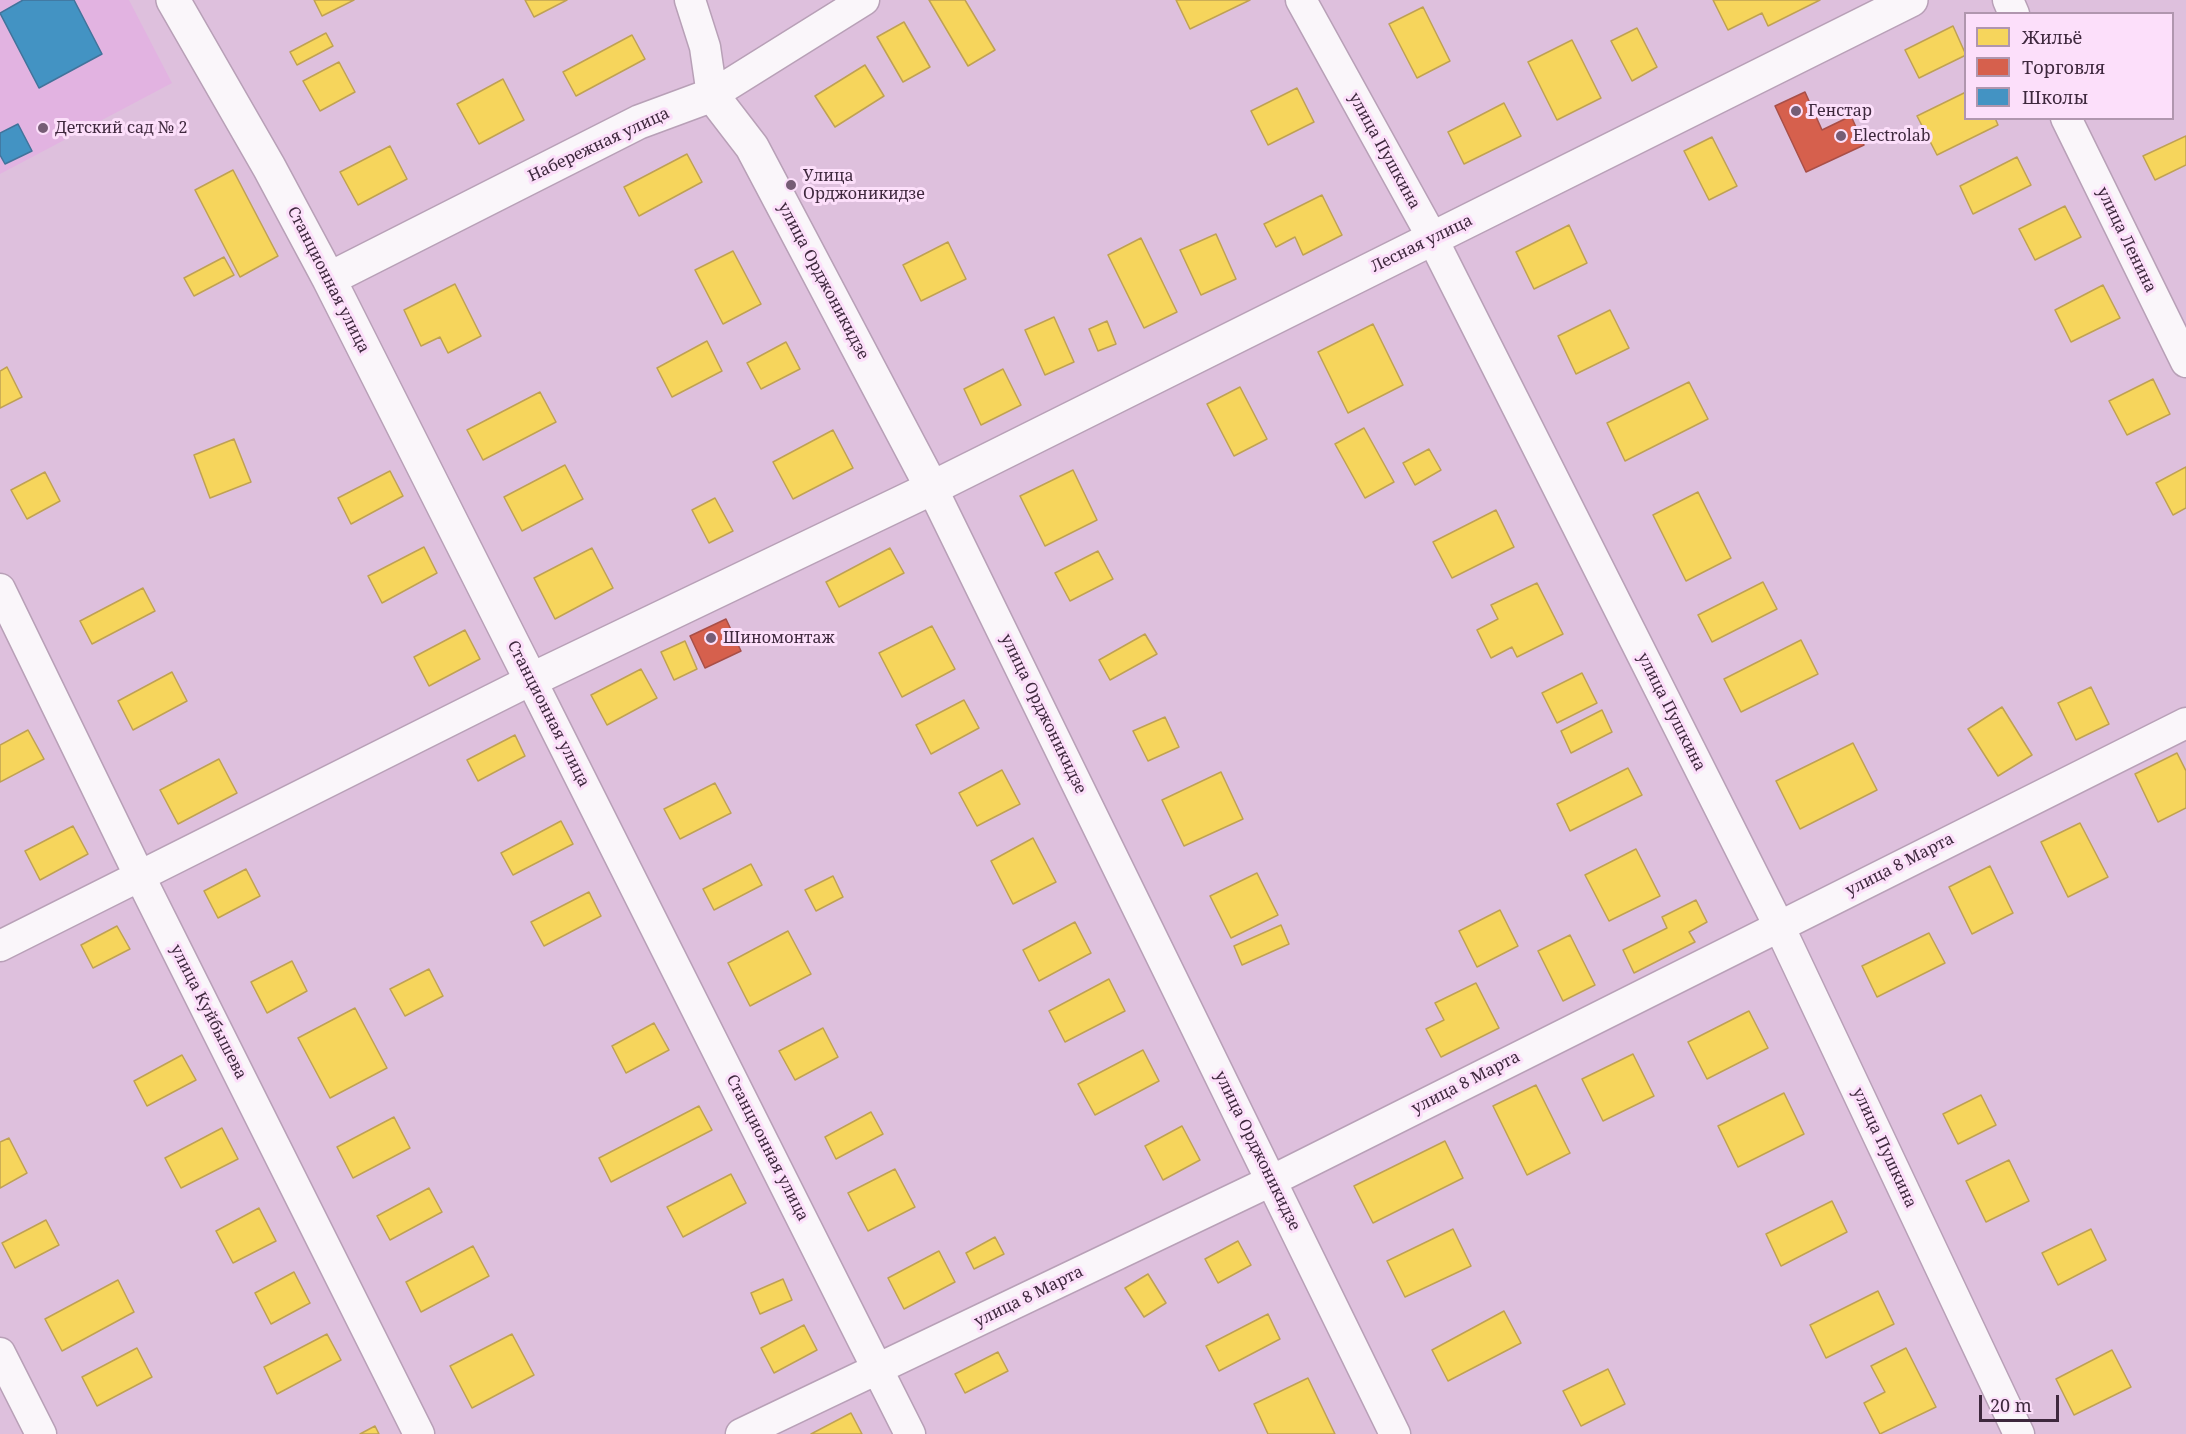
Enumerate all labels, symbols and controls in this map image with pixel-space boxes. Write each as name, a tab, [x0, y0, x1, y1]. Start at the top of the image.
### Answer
legend	[1964, 12, 2174, 120]
text: Жильё	[2022, 25, 2082, 49]
text: Торговля	[2022, 55, 2105, 79]
text: Школы	[2022, 85, 2088, 109]
street label: улица Пушкина	[1344, 89, 1424, 213]
place label: Генстар	[1808, 101, 1872, 121]
street label: Набережная улица	[525, 104, 673, 186]
marker: Генстар	[1789, 104, 1803, 118]
place label: Детский сад № 2	[55, 118, 188, 138]
marker: Детский сад № 2	[36, 121, 50, 135]
place label: Electrolab	[1853, 126, 1931, 146]
marker: Electrolab	[1834, 129, 1848, 143]
place label: Улица Орджоникидзе	[803, 166, 925, 204]
marker: Улица Орджоникидзе	[784, 178, 798, 192]
street label: улица Ленина	[2092, 184, 2160, 296]
street label: улица Орджоникидзе	[773, 199, 873, 363]
street label: Станционная улица	[283, 203, 373, 357]
street label: Лесная улица	[1368, 211, 1476, 277]
place label: Шиномонтаж	[723, 628, 835, 648]
marker: Шиномонтаж	[704, 631, 718, 645]
street label: улица Орджоникидзе	[996, 631, 1090, 797]
street label: Станционная улица	[503, 637, 593, 791]
street label: улица Пушкина	[1633, 650, 1709, 774]
street label: улица 8 Марта	[1843, 829, 1957, 901]
street label: улица Куйбышева	[166, 941, 250, 1083]
street label: улица 8 Марта	[1409, 1047, 1523, 1119]
street label: улица Орджоникидзе	[1210, 1068, 1304, 1234]
street label: Станционная улица	[722, 1071, 812, 1225]
street label: улица Пушкина	[1848, 1085, 1920, 1211]
street label: улица 8 Марта	[971, 1262, 1087, 1332]
scale bar	[1982, 1383, 2062, 1421]
text: 20 m	[1990, 1393, 2032, 1417]

